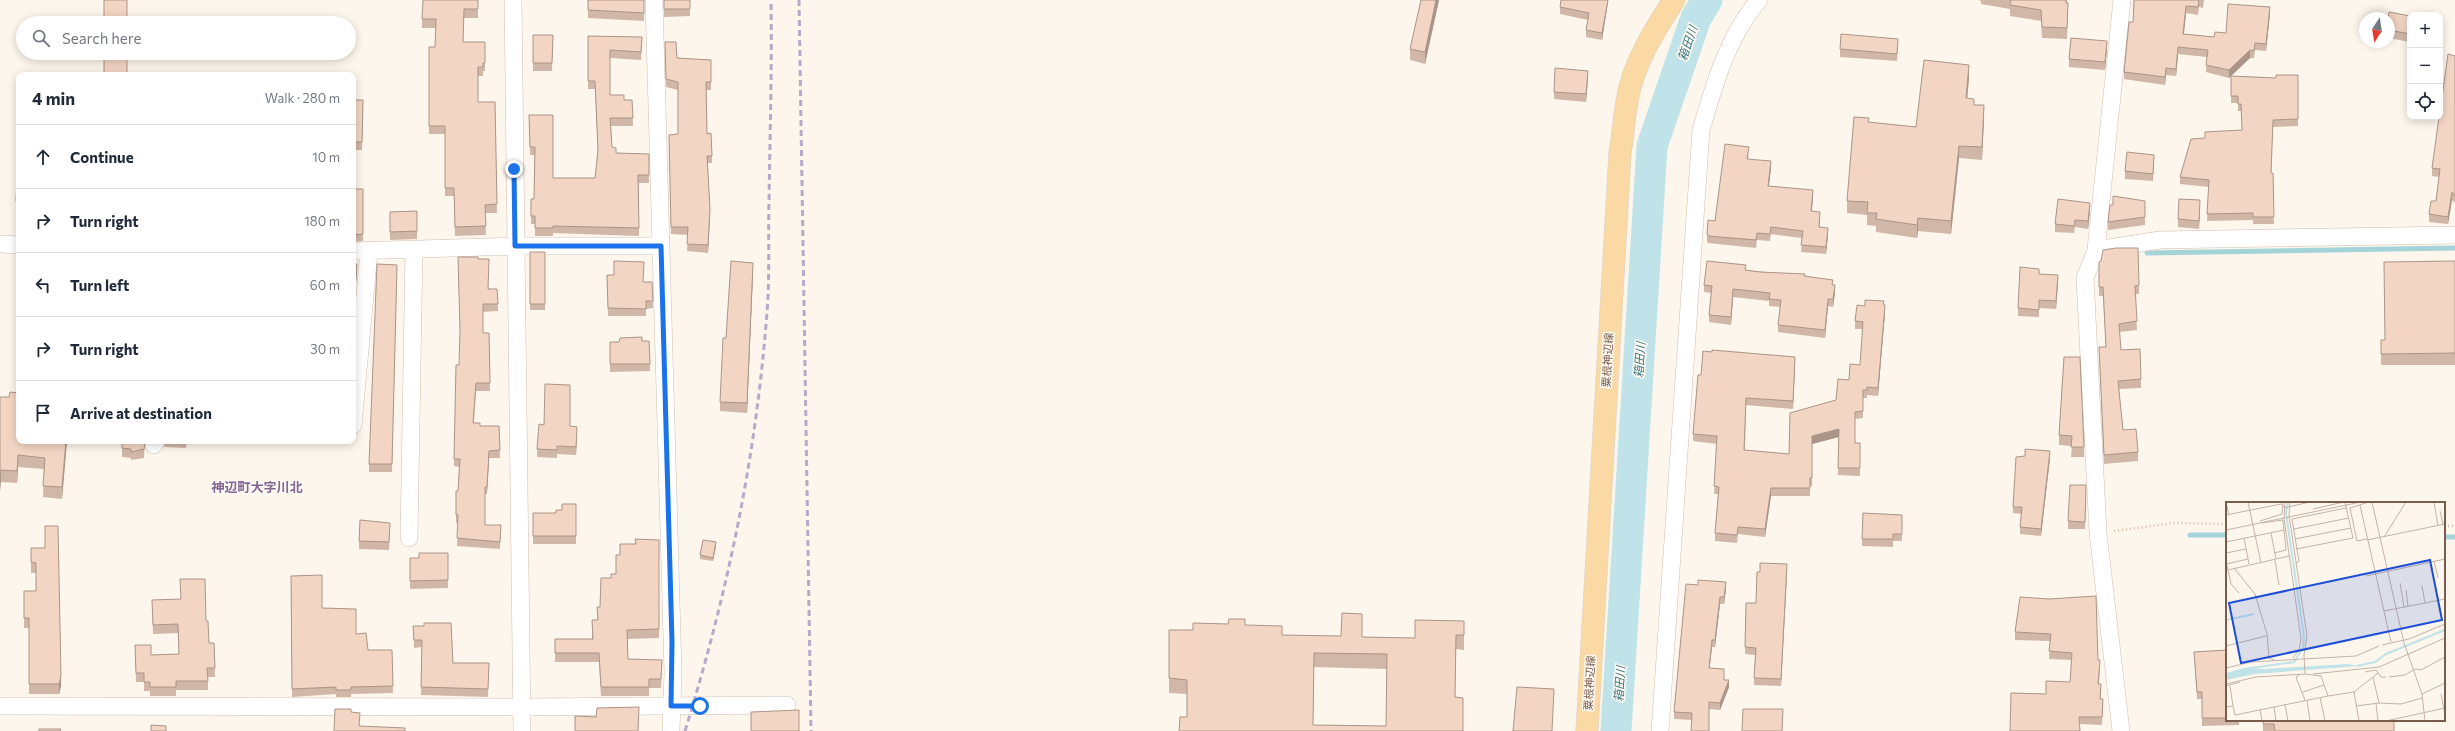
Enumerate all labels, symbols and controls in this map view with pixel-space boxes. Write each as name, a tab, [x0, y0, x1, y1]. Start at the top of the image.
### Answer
north arrow	[2359, 12, 2395, 48]
map controls	[2407, 12, 2443, 120]
button: +	[2407, 12, 2443, 48]
search box	[16, 16, 356, 60]
water label: 箱田川	[1675, 22, 1700, 62]
icon: search	[30, 27, 52, 49]
text: Search here	[62, 29, 141, 47]
button: −	[2407, 48, 2443, 84]
button: locate	[2407, 84, 2443, 120]
text: 4 min	[32, 88, 75, 109]
text: Walk · 280 m	[265, 90, 340, 106]
icon: ahead	[32, 146, 54, 168]
text: Continue	[70, 148, 134, 166]
text: 10 m	[312, 149, 340, 165]
route end	[505, 160, 523, 178]
icon: right	[32, 210, 54, 232]
text: Turn right	[70, 212, 139, 230]
text: 180 m	[304, 213, 340, 229]
icon: left	[32, 274, 54, 296]
text: Turn left	[70, 276, 129, 294]
text: 60 m	[310, 277, 340, 293]
street label: 粟根神辺線	[1599, 332, 1615, 388]
icon: right	[32, 338, 54, 360]
text: Turn right	[70, 340, 139, 358]
water label: 箱田川	[1631, 340, 1647, 378]
text: 30 m	[310, 341, 340, 357]
icon: arrive	[32, 402, 54, 424]
text: Arrive at destination	[70, 404, 212, 422]
district label: 神辺町大字川北	[211, 479, 303, 495]
inset map	[2226, 502, 2445, 721]
street label: 粟根神辺線	[1581, 655, 1597, 711]
water label: 箱田川	[1611, 664, 1627, 702]
route start	[691, 697, 709, 715]

